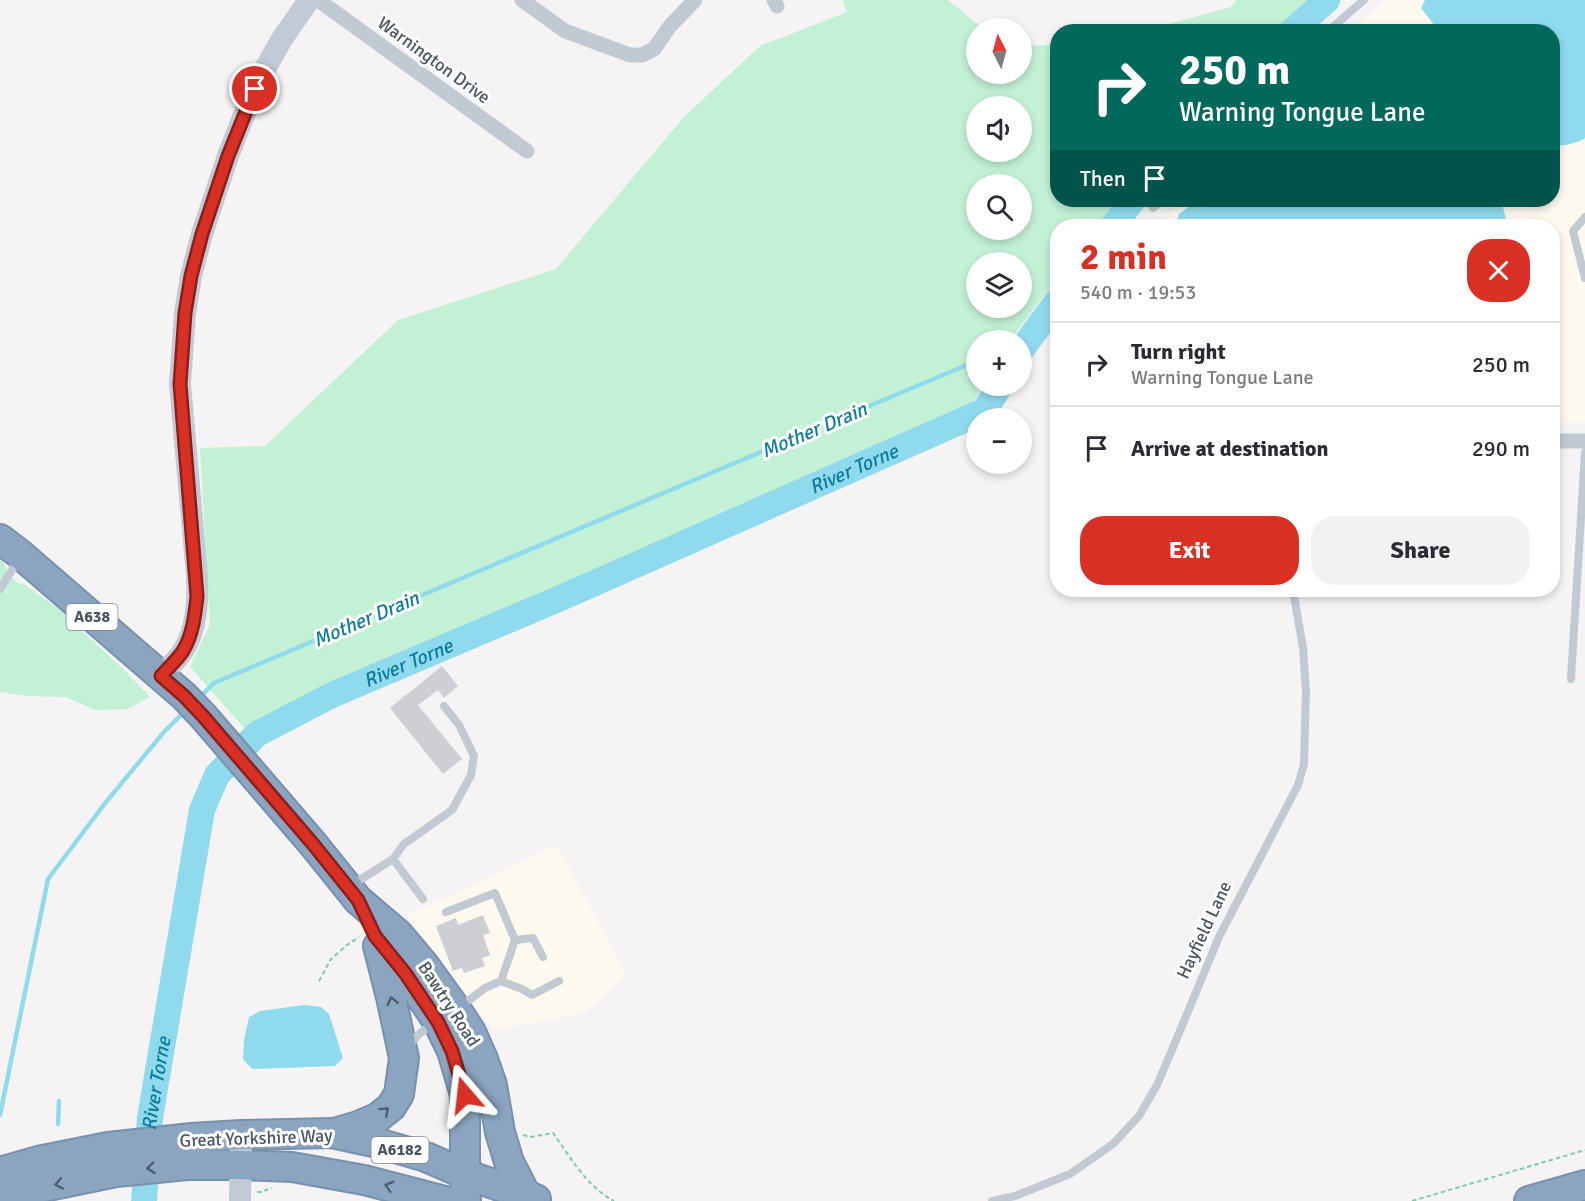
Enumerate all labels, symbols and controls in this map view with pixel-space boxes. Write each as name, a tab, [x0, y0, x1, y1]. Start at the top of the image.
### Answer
street label: Warnington Drive	[373, 12, 495, 108]
north arrow	[966, 18, 1032, 84]
map controls	[966, 18, 1032, 474]
text: 250 m	[1179, 45, 1290, 96]
icon: right	[1080, 48, 1158, 126]
pin	[229, 63, 280, 114]
icon: arrive	[238, 72, 271, 105]
button: sound	[966, 96, 1032, 162]
text: Warning Tongue Lane	[1179, 96, 1426, 129]
icon: arrive	[1138, 162, 1171, 195]
text: Then	[1080, 165, 1126, 192]
button: search	[966, 174, 1032, 240]
text: 2 min	[1080, 235, 1167, 280]
button: close	[1467, 239, 1530, 302]
button: layers	[966, 252, 1032, 318]
text: 540 m · 19:53	[1080, 280, 1196, 305]
button: +	[966, 330, 1032, 396]
text: Turn right	[1131, 338, 1226, 365]
icon: right	[1080, 348, 1113, 381]
text: 250 m	[1472, 351, 1530, 378]
text: Warning Tongue Lane	[1131, 365, 1314, 390]
water label: Mother Drain	[757, 396, 872, 464]
button: −	[966, 408, 1032, 474]
icon: arrive	[1080, 432, 1113, 465]
text: Arrive at destination	[1131, 435, 1328, 462]
text: 290 m	[1472, 435, 1530, 462]
water label: River Torne	[805, 438, 903, 499]
button: Exit	[1080, 516, 1299, 585]
button: Share	[1311, 516, 1530, 585]
water label: Mother Drain	[309, 585, 424, 653]
road number: A638	[66, 604, 118, 630]
water label: River Torne	[359, 632, 457, 693]
street label: Hayfield Lane	[1172, 878, 1236, 982]
street label: Bawtry Road	[413, 957, 485, 1051]
one-way arrow	[386, 996, 399, 1006]
water label: River Torne	[137, 1034, 176, 1131]
position arrow	[433, 1063, 497, 1127]
one-way arrow	[379, 1107, 389, 1118]
street label: Great Yorkshire Way	[179, 1124, 333, 1152]
road number: A6182	[372, 1137, 428, 1163]
one-way arrow	[147, 1161, 156, 1174]
one-way arrow	[54, 1177, 64, 1190]
one-way arrow	[384, 1181, 394, 1194]

